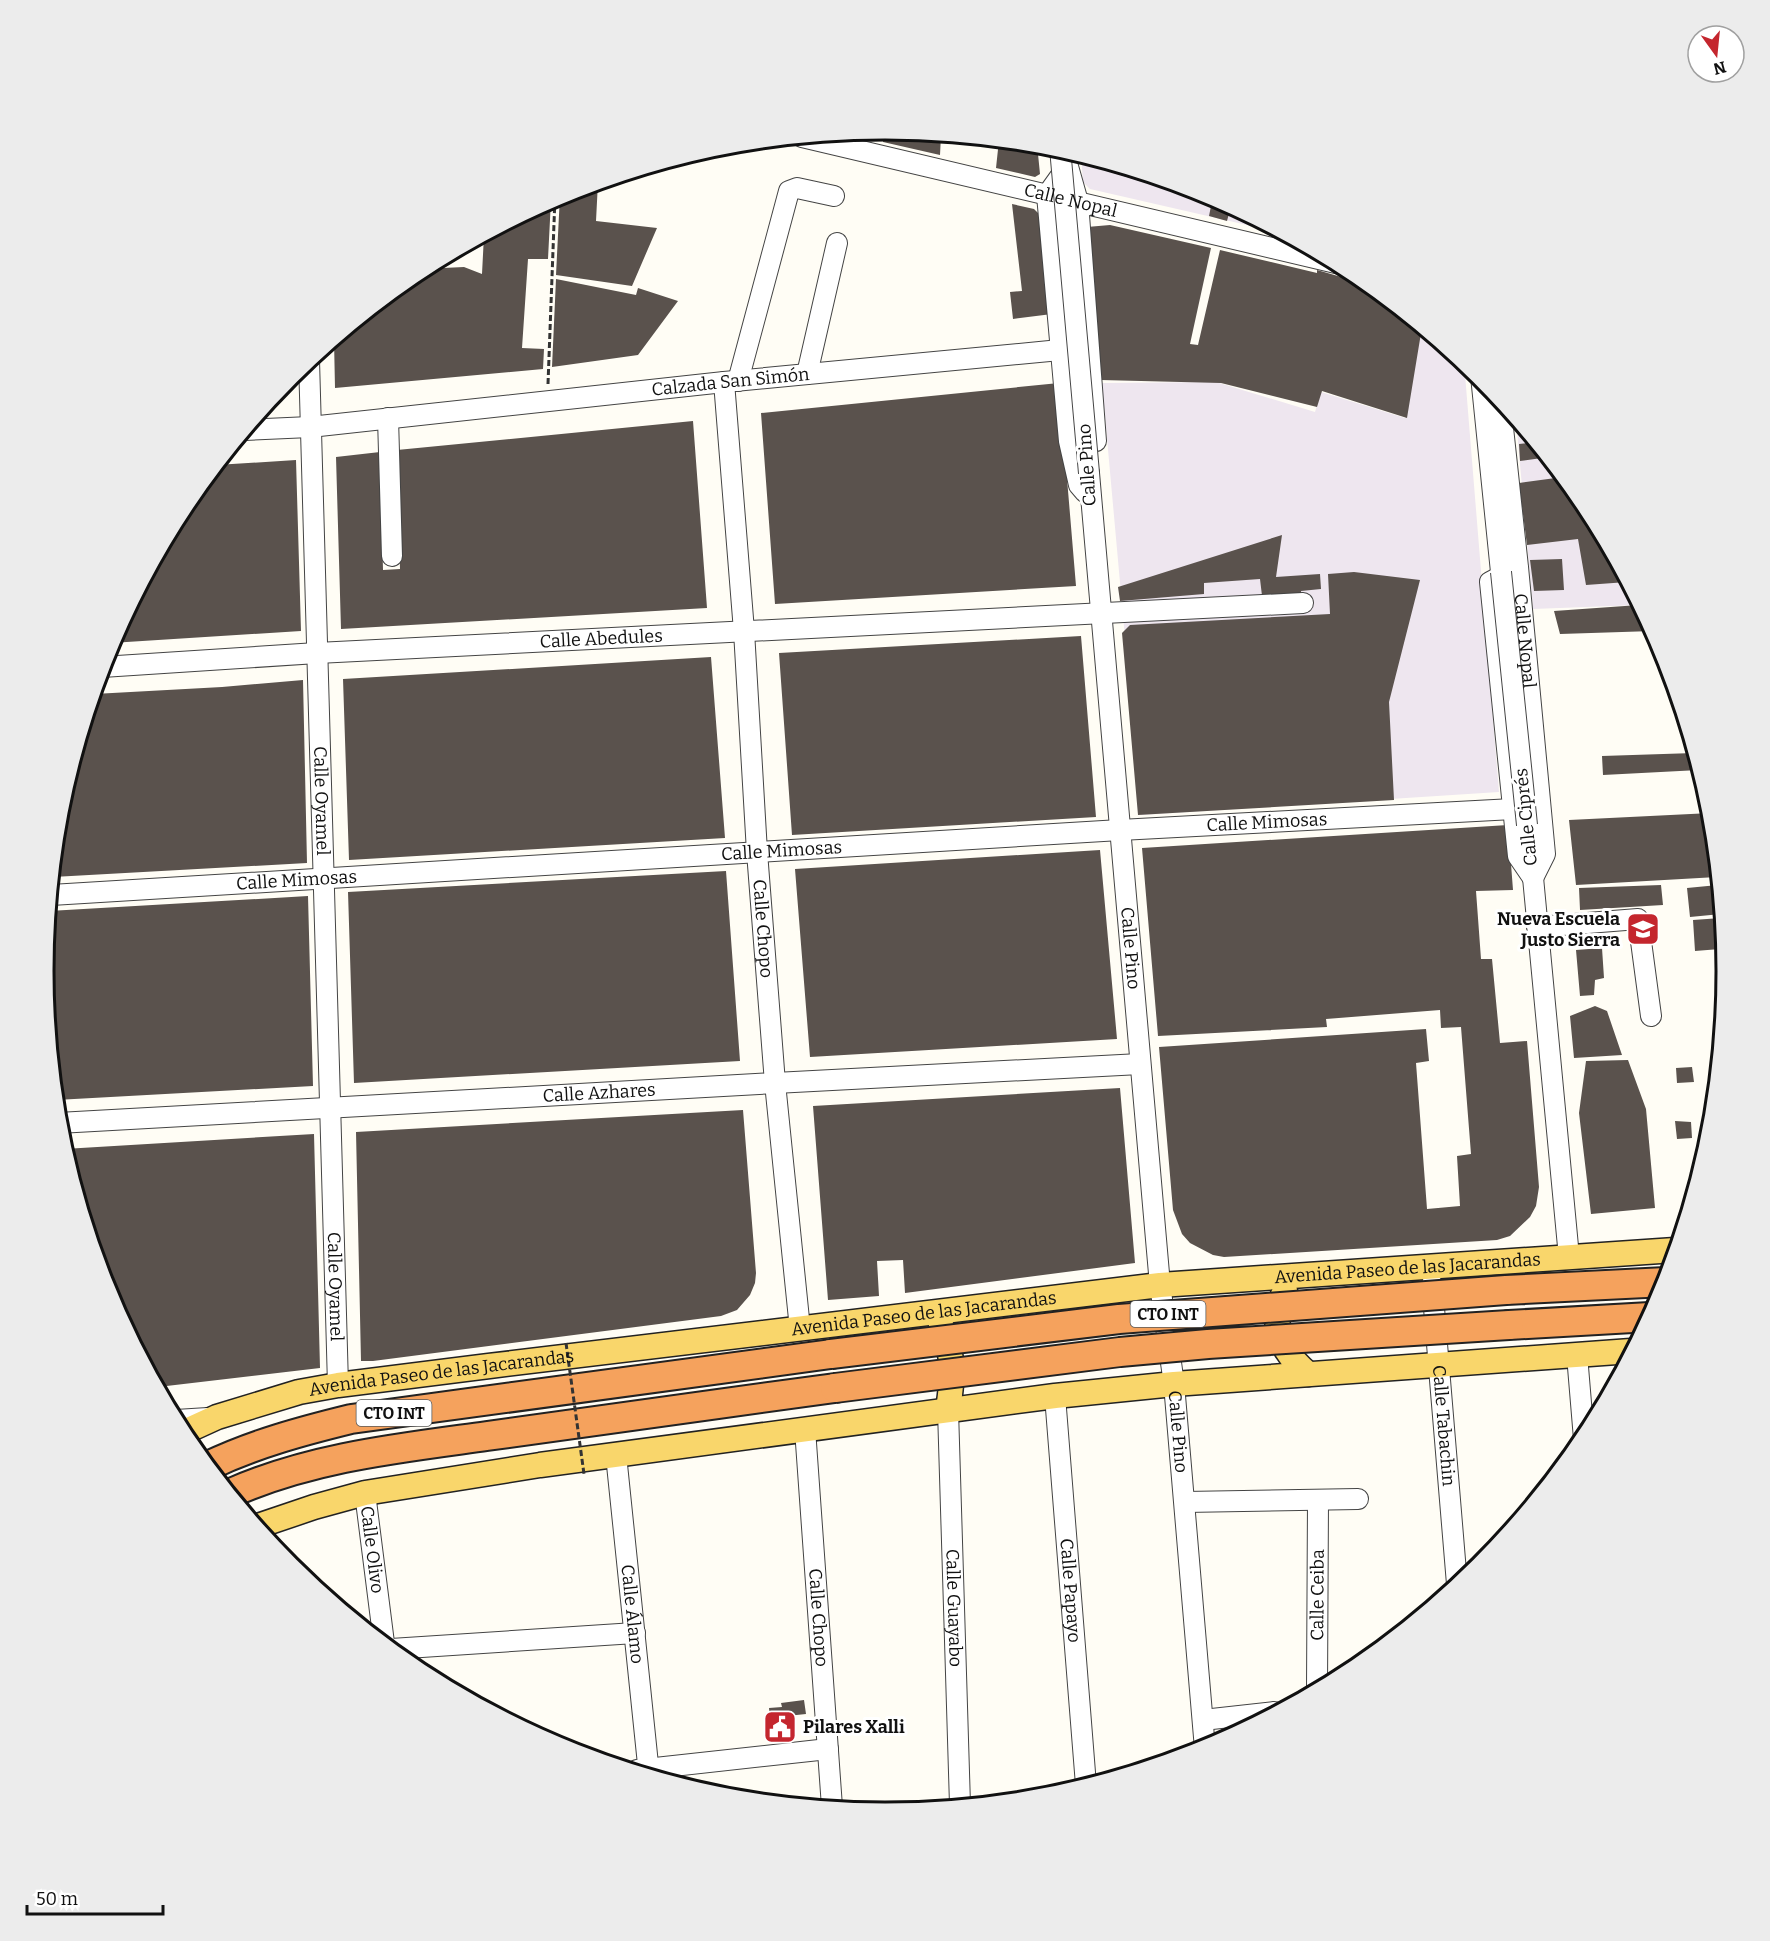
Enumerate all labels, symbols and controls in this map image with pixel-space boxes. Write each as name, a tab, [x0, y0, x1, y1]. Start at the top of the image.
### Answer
north arrow	[1686, 24, 1746, 84]
text: N	[1711, 57, 1728, 79]
street label: Calle Nopal	[1022, 179, 1119, 222]
street label: Calzada San Simón	[650, 363, 811, 401]
street label: Calle Pino	[1073, 423, 1101, 507]
street label: Calle Nopal	[1510, 592, 1540, 689]
street label: Calle Abedules	[539, 624, 663, 653]
street label: Calle Oyamel	[309, 746, 334, 856]
street label: Calle Ciprés	[1510, 767, 1542, 867]
street label: Calle Mimosas	[1206, 808, 1328, 836]
street label: Calle Mimosas	[721, 836, 843, 865]
street label: Calle Mimosas	[235, 865, 358, 895]
street label: Calle Chopo	[748, 879, 778, 979]
street label: Calle Pino	[1116, 906, 1145, 990]
place label: Nueva Escuela Justo Sierra	[1497, 908, 1620, 951]
school or university icon: Nueva Escuela Justo Sierra	[1625, 911, 1661, 947]
street label: Calle Azhares	[542, 1079, 656, 1107]
street label: Calle Oyamel	[323, 1232, 348, 1342]
street label: Avenida Paseo de las Jacarandas	[1274, 1248, 1542, 1288]
street label: Avenida Paseo de las Jacarandas	[790, 1287, 1058, 1340]
road number: CTO INT	[1130, 1301, 1206, 1327]
street label: Avenida Paseo de las Jacarandas	[307, 1345, 575, 1401]
street label: Calle Tabachin	[1428, 1364, 1460, 1488]
street label: Calle Pino	[1164, 1390, 1193, 1474]
road number: CTO INT	[356, 1400, 432, 1426]
street label: Calle Olivo	[356, 1505, 389, 1595]
street label: Calle Papayo	[1055, 1537, 1086, 1643]
street label: Calle Guayabo	[941, 1548, 967, 1667]
street label: Calle Ceiba	[1306, 1549, 1329, 1641]
street label: Calle Álamo	[616, 1563, 649, 1665]
street label: Calle Chopo	[804, 1568, 833, 1668]
public building icon: Pilares Xalli	[762, 1709, 798, 1745]
place label: Pilares Xalli	[803, 1716, 905, 1738]
scale bar	[27, 1878, 164, 1916]
text: 50 m	[36, 1888, 78, 1910]

